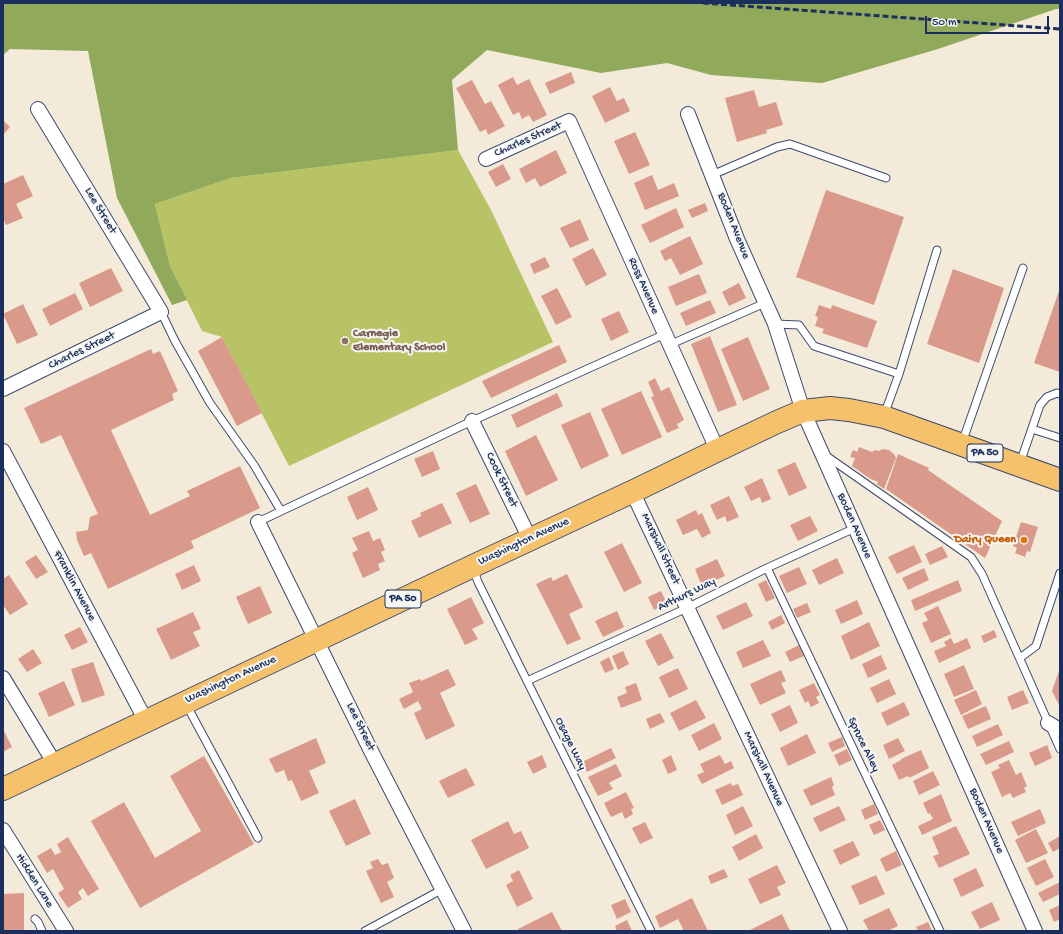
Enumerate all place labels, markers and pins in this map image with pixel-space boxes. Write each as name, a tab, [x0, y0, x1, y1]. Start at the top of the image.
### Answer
place label: Carnegie Elementary School	[353, 327, 445, 355]
marker: Carnegie Elementary School	[340, 336, 350, 346]
place label: Dairy Queen	[954, 533, 1016, 547]
marker: Dairy Queen	[1019, 535, 1029, 545]

